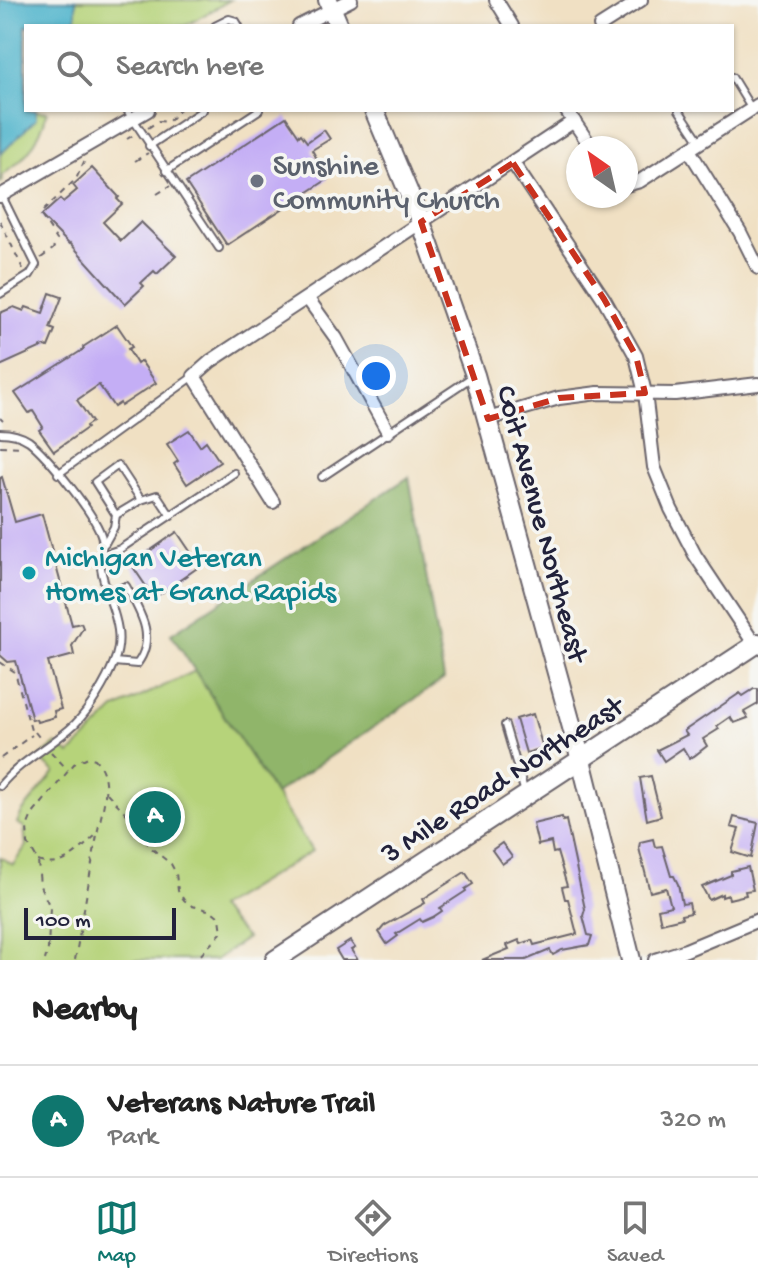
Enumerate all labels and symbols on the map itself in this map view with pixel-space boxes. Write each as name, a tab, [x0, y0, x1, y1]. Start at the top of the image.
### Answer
north arrow	[566, 136, 638, 208]
place label: Sunshine Community Church	[273, 151, 500, 220]
marker: Sunshine Community Church	[248, 172, 266, 190]
your location	[356, 356, 396, 396]
street label: Coit Avenue Northeast	[486, 382, 594, 669]
place label: Michigan Veteran Homes at Grand Rapids	[45, 543, 337, 612]
marker: Michigan Veteran Homes at Grand Rapids	[20, 564, 38, 582]
street label: 3 Mile Road Northeast	[375, 689, 633, 874]
pin: A	[129, 787, 181, 847]
scale bar	[24, 904, 176, 940]

